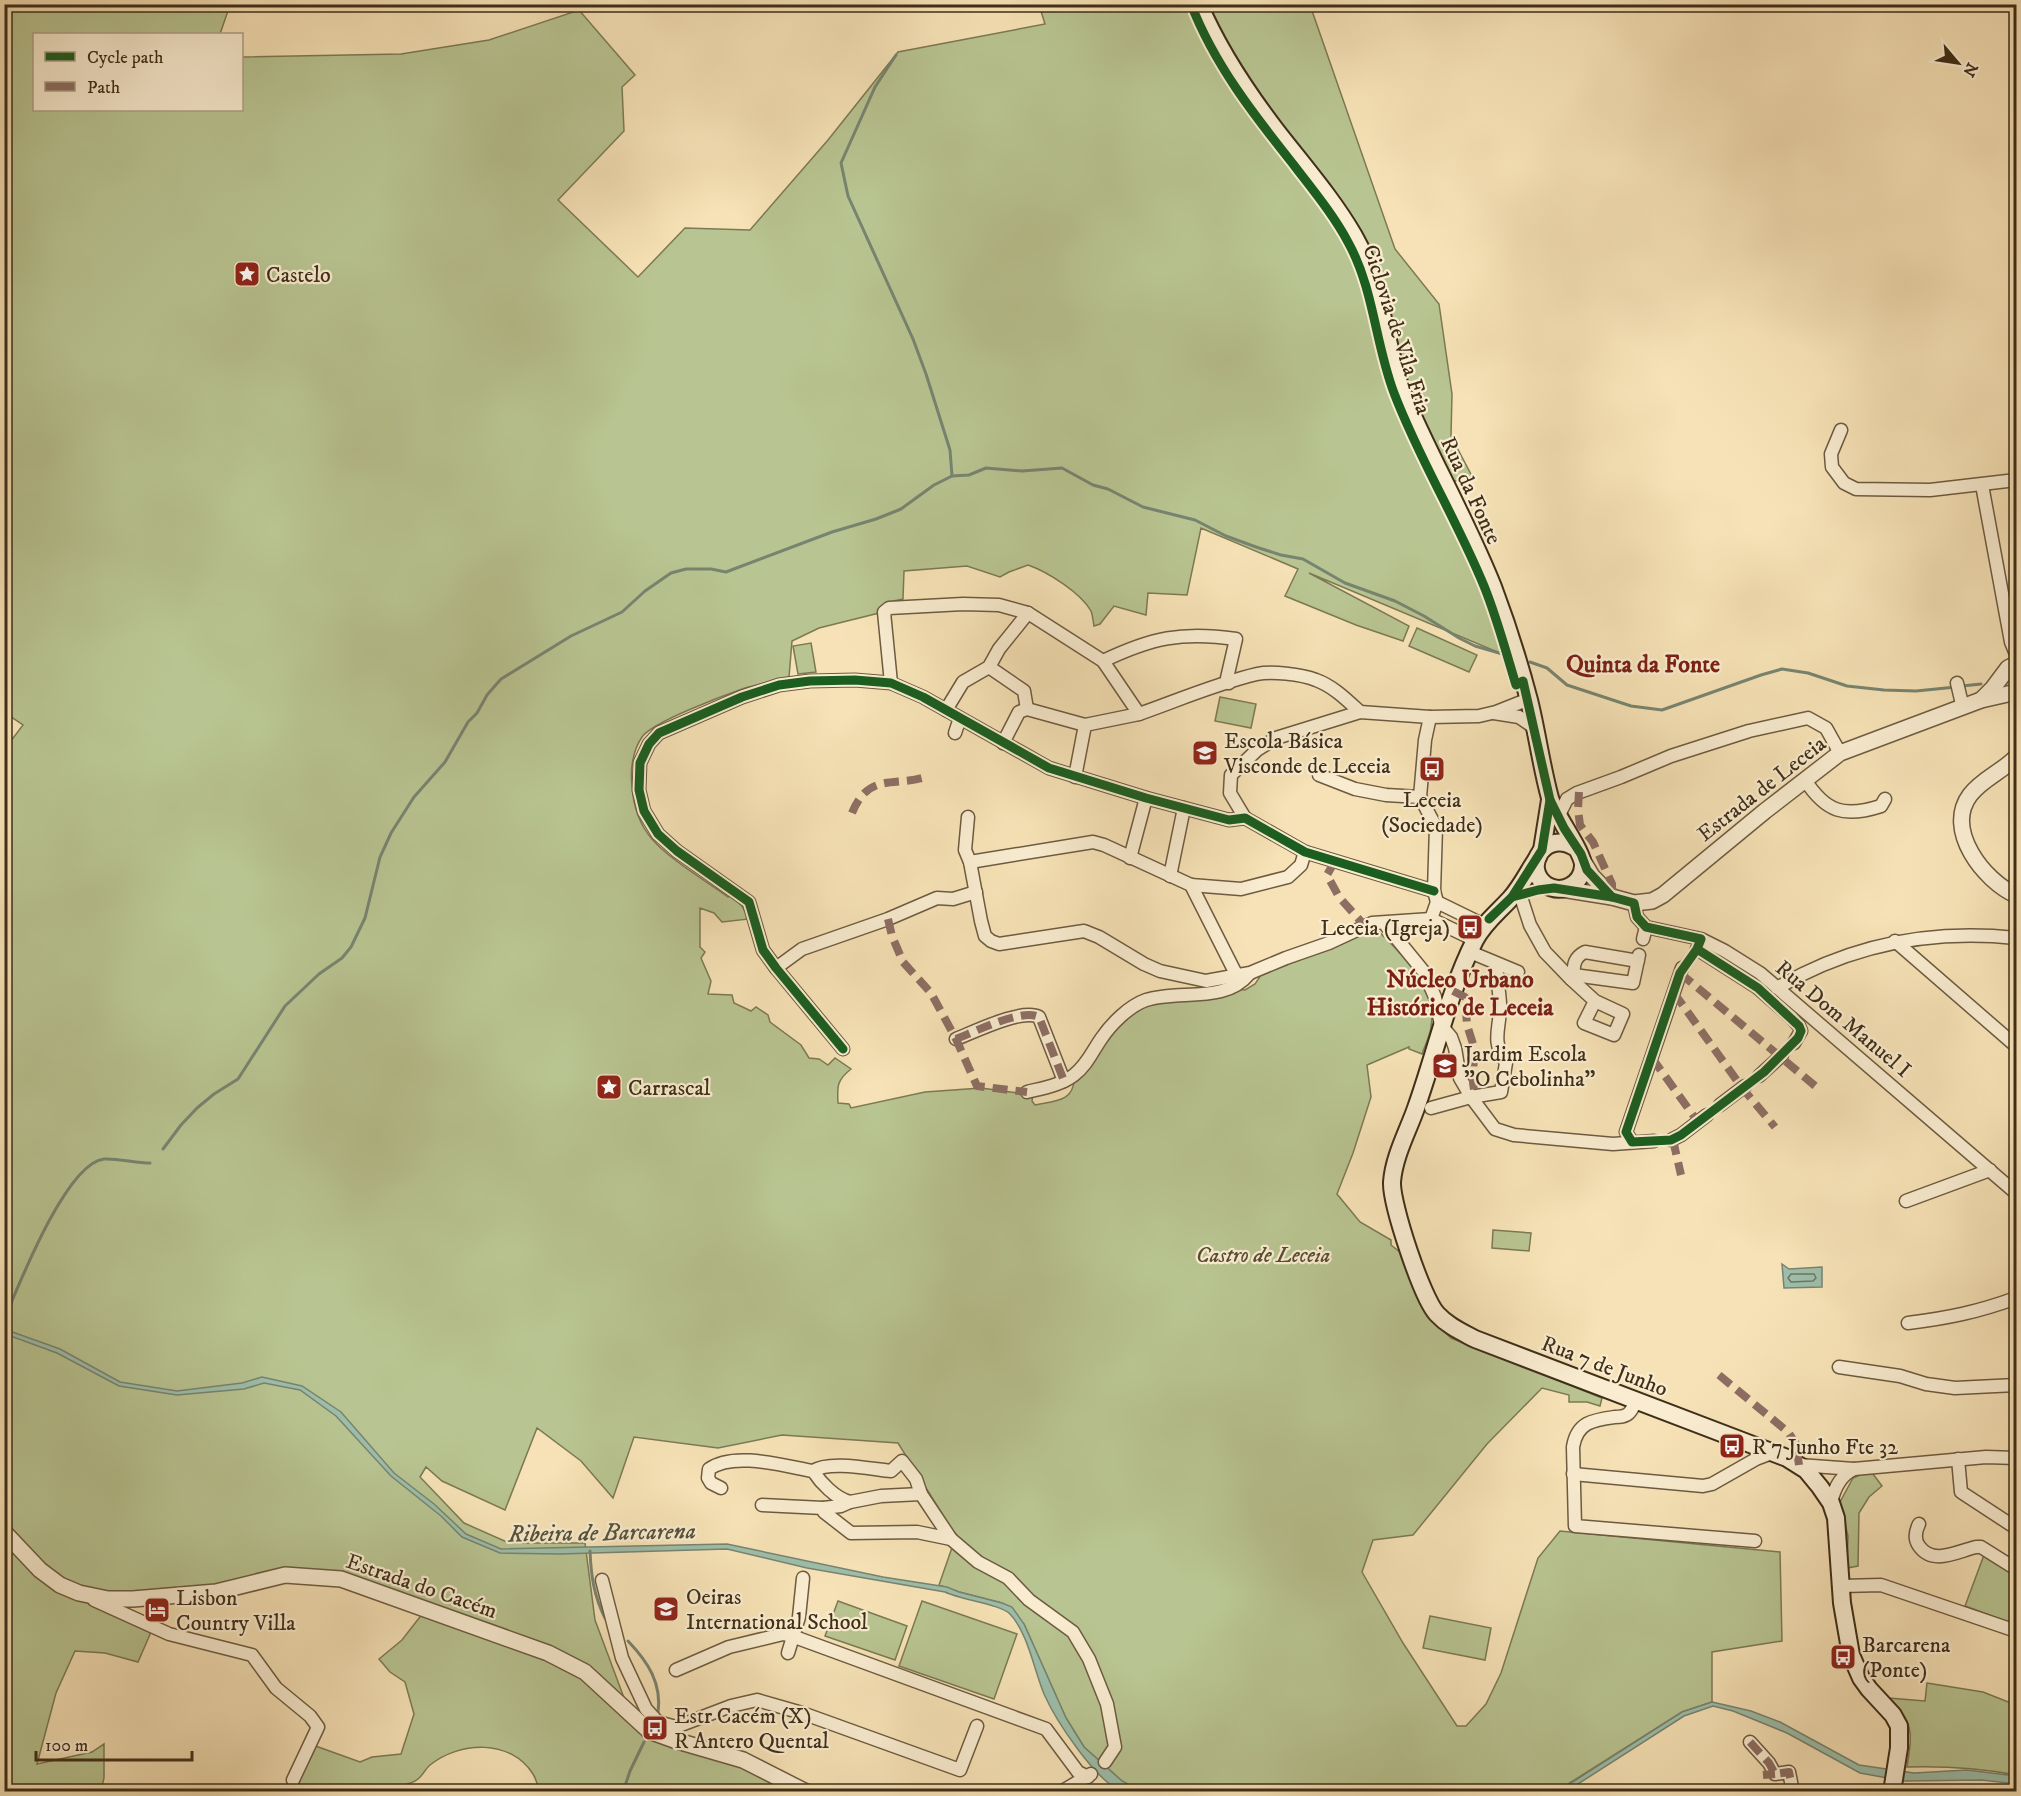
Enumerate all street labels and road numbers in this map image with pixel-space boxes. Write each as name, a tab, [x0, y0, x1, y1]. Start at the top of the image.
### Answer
street label: Ciclovia de Vila Fria	[1356, 241, 1437, 418]
street label: Rua da Fonte	[1434, 433, 1507, 549]
street label: Estrada de Leceia	[1692, 730, 1832, 848]
street label: Rua Dom Manuel I	[1770, 955, 1916, 1084]
street label: Rua 7 de Junho	[1538, 1330, 1671, 1403]
street label: Estrada do Cacém	[342, 1548, 501, 1625]

